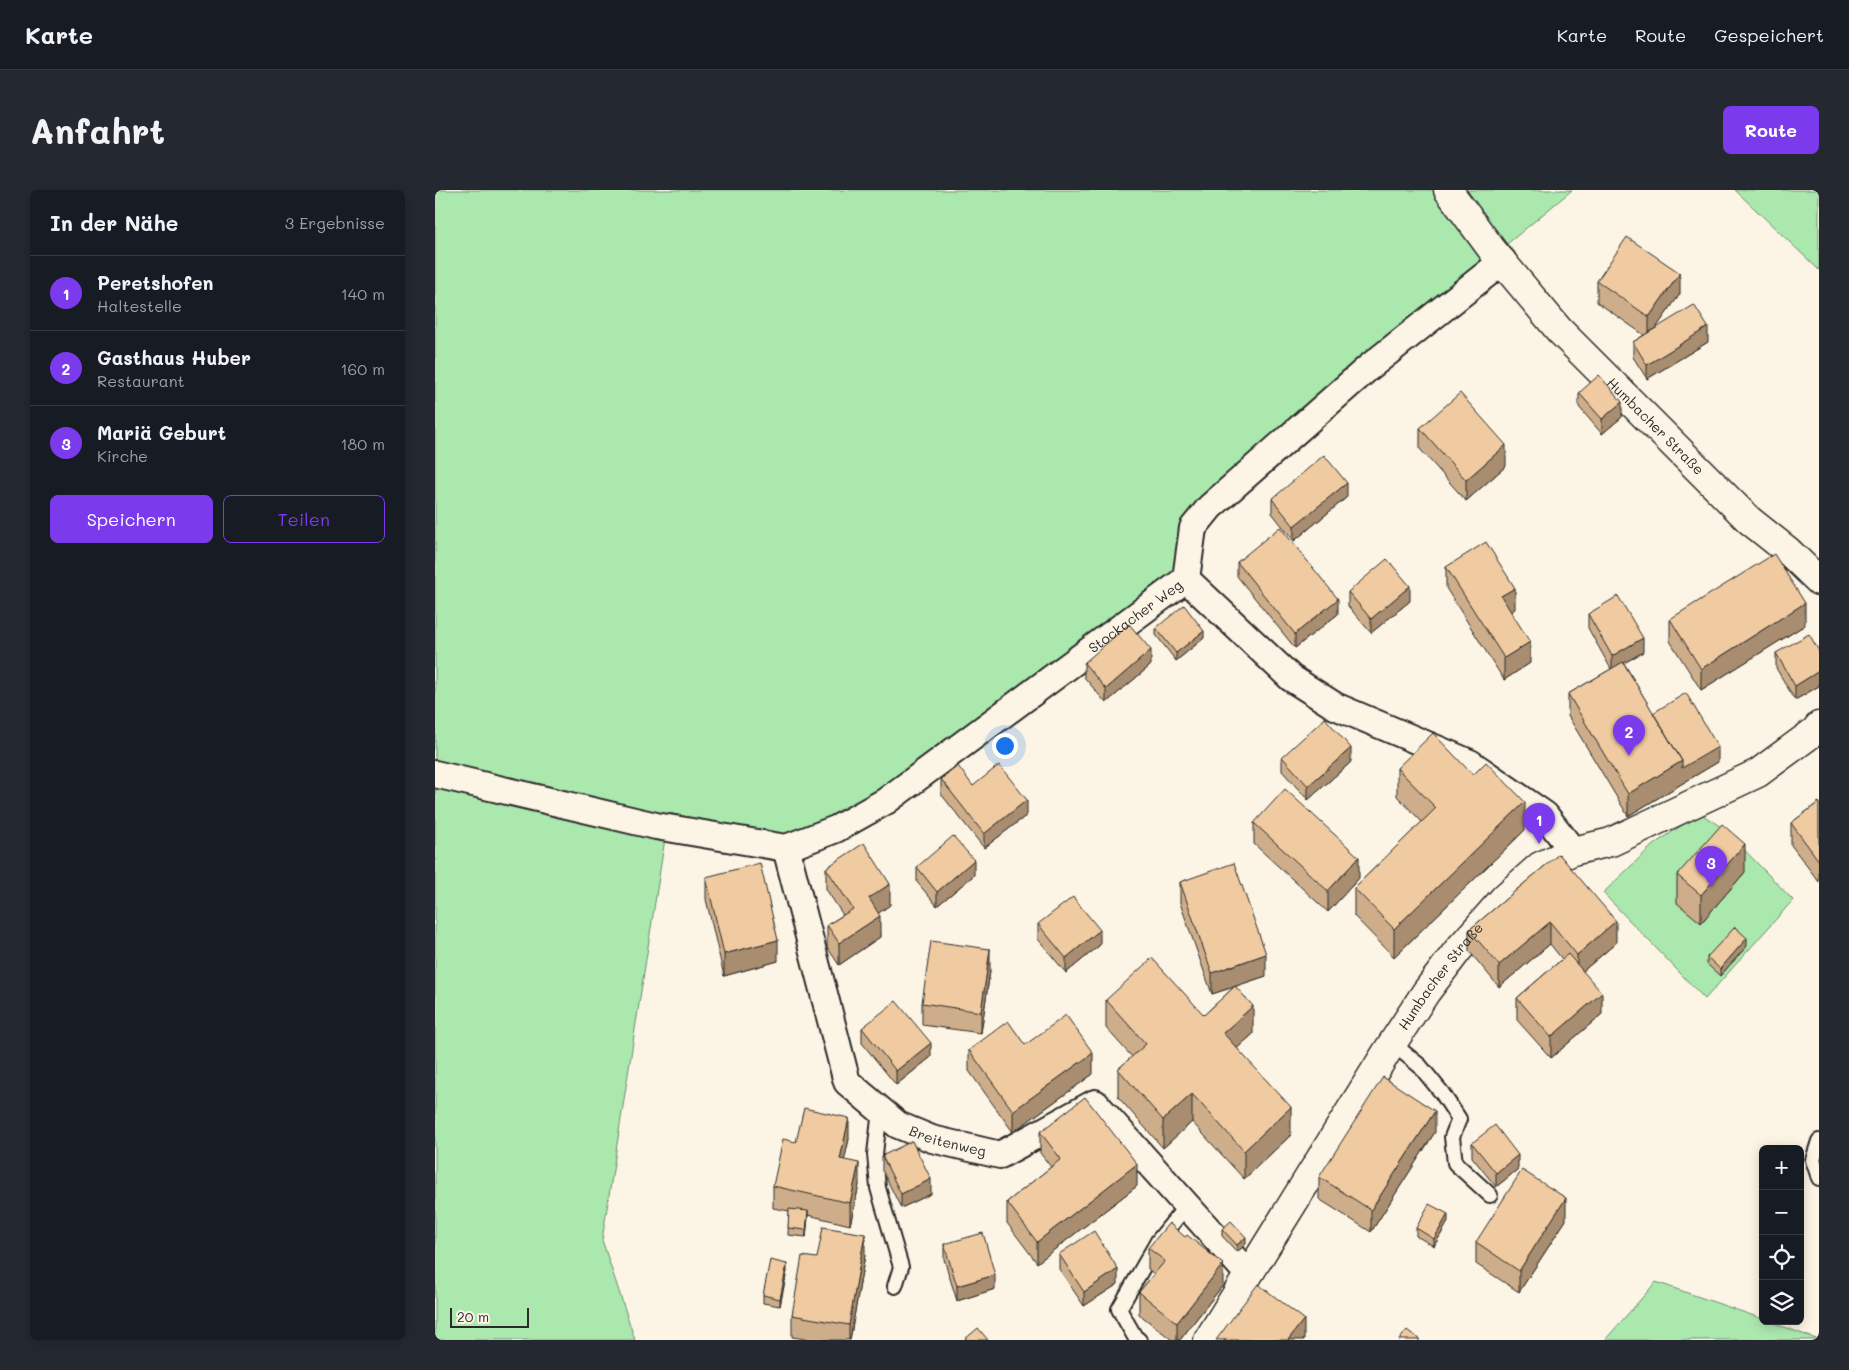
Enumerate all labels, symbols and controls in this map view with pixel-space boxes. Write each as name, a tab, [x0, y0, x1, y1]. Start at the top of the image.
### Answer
text: Karte	[25, 19, 93, 50]
text: Karte	[1557, 23, 1607, 47]
text: Route	[1635, 23, 1686, 47]
text: Gespeichert	[1714, 23, 1824, 47]
button: Route	[1723, 106, 1819, 154]
text: Anfahrt	[30, 107, 165, 153]
text: In der Nähe	[50, 209, 178, 236]
text: 3 Ergebnisse	[285, 212, 385, 233]
text: Peretshofen	[97, 270, 213, 295]
text: 1	[62, 283, 70, 304]
text: 140 m	[341, 283, 385, 304]
text: Haltestelle	[97, 295, 182, 316]
text: Gasthaus Huber	[97, 345, 251, 370]
text: 2	[62, 358, 70, 379]
text: 160 m	[340, 358, 385, 379]
text: Restaurant	[97, 370, 185, 391]
street label: Humbacher Straße	[1603, 373, 1708, 479]
text: Mariä Geburt	[97, 420, 226, 445]
text: 3	[61, 433, 71, 454]
text: 180 m	[340, 433, 385, 454]
text: Kirche	[97, 445, 148, 466]
button: Speichern	[50, 495, 213, 543]
button: Teilen	[223, 495, 385, 543]
street label: Stockacher Weg	[1084, 575, 1186, 657]
pin: 2	[1613, 715, 1645, 756]
your location	[992, 733, 1018, 759]
pin: 1	[1523, 803, 1555, 844]
pin: 3	[1695, 846, 1727, 887]
street label: Humbacher Straße	[1394, 918, 1487, 1034]
street label: Breitenweg	[907, 1121, 988, 1160]
map controls	[1759, 1145, 1804, 1325]
button: +	[1759, 1145, 1804, 1190]
button: −	[1759, 1190, 1804, 1235]
button: locate	[1759, 1235, 1804, 1280]
button: layers	[1759, 1280, 1804, 1325]
scale bar	[450, 1305, 529, 1328]
text: 20 m	[457, 1307, 489, 1326]

